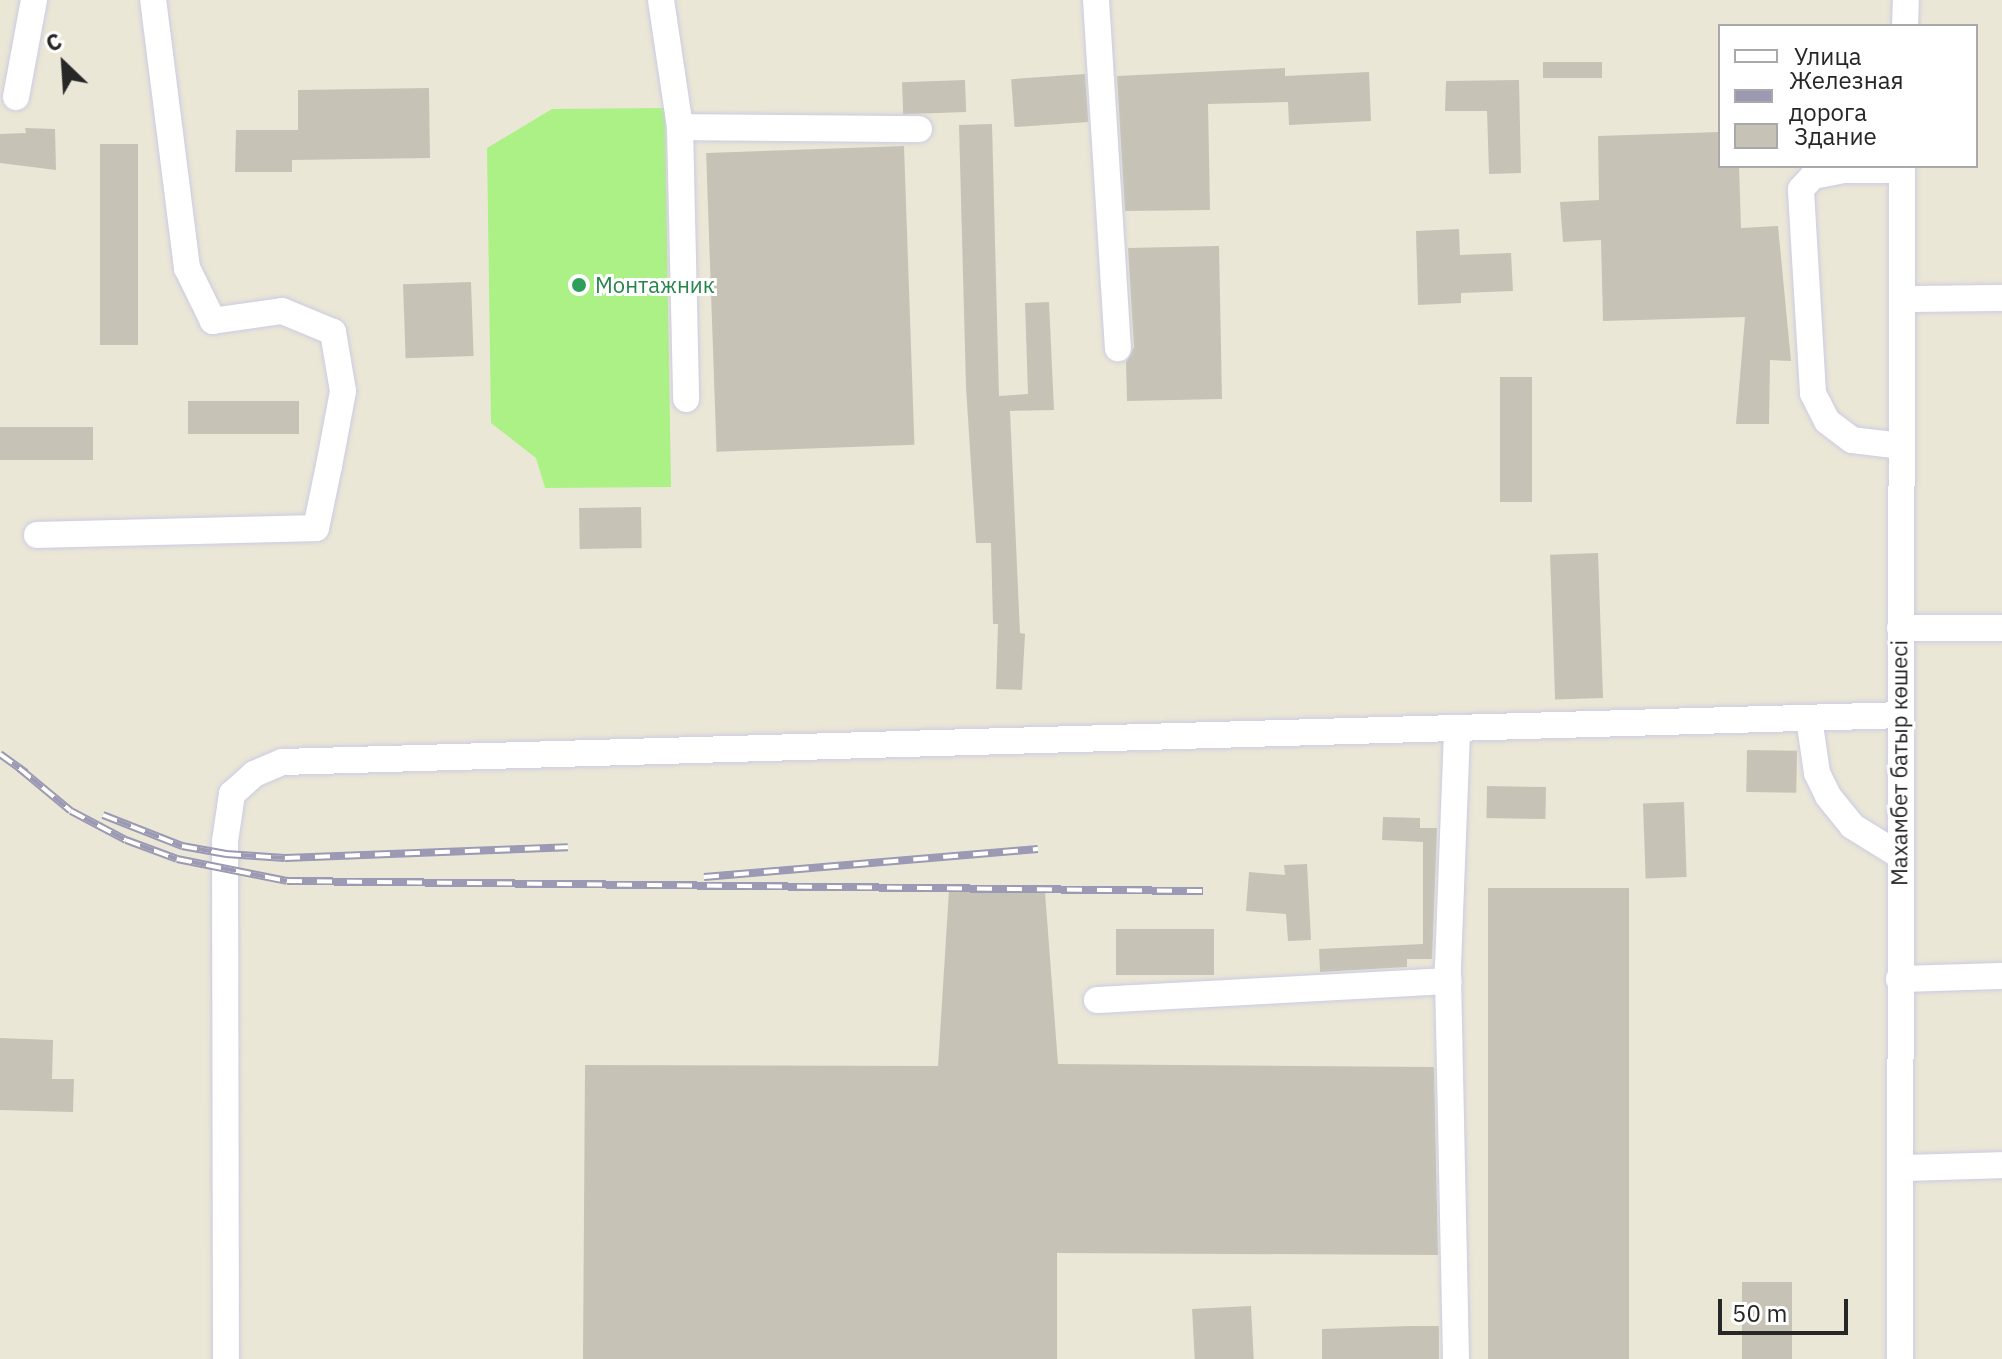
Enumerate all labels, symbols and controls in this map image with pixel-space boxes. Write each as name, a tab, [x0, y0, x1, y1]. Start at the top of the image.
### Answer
north arrow	[24, 24, 104, 104]
legend	[1718, 24, 1978, 168]
text: С	[41, 26, 66, 58]
text: Улица	[1794, 40, 1862, 72]
text: Железная дорога	[1789, 64, 1904, 128]
text: Здание	[1794, 120, 1877, 152]
place label: Монтажник	[595, 272, 715, 298]
marker: Монтажник	[570, 276, 588, 294]
street label: Махамбет батыр көшесі	[1886, 640, 1912, 886]
scale bar	[1722, 1283, 1852, 1333]
text: 50 m	[1732, 1297, 1787, 1329]

